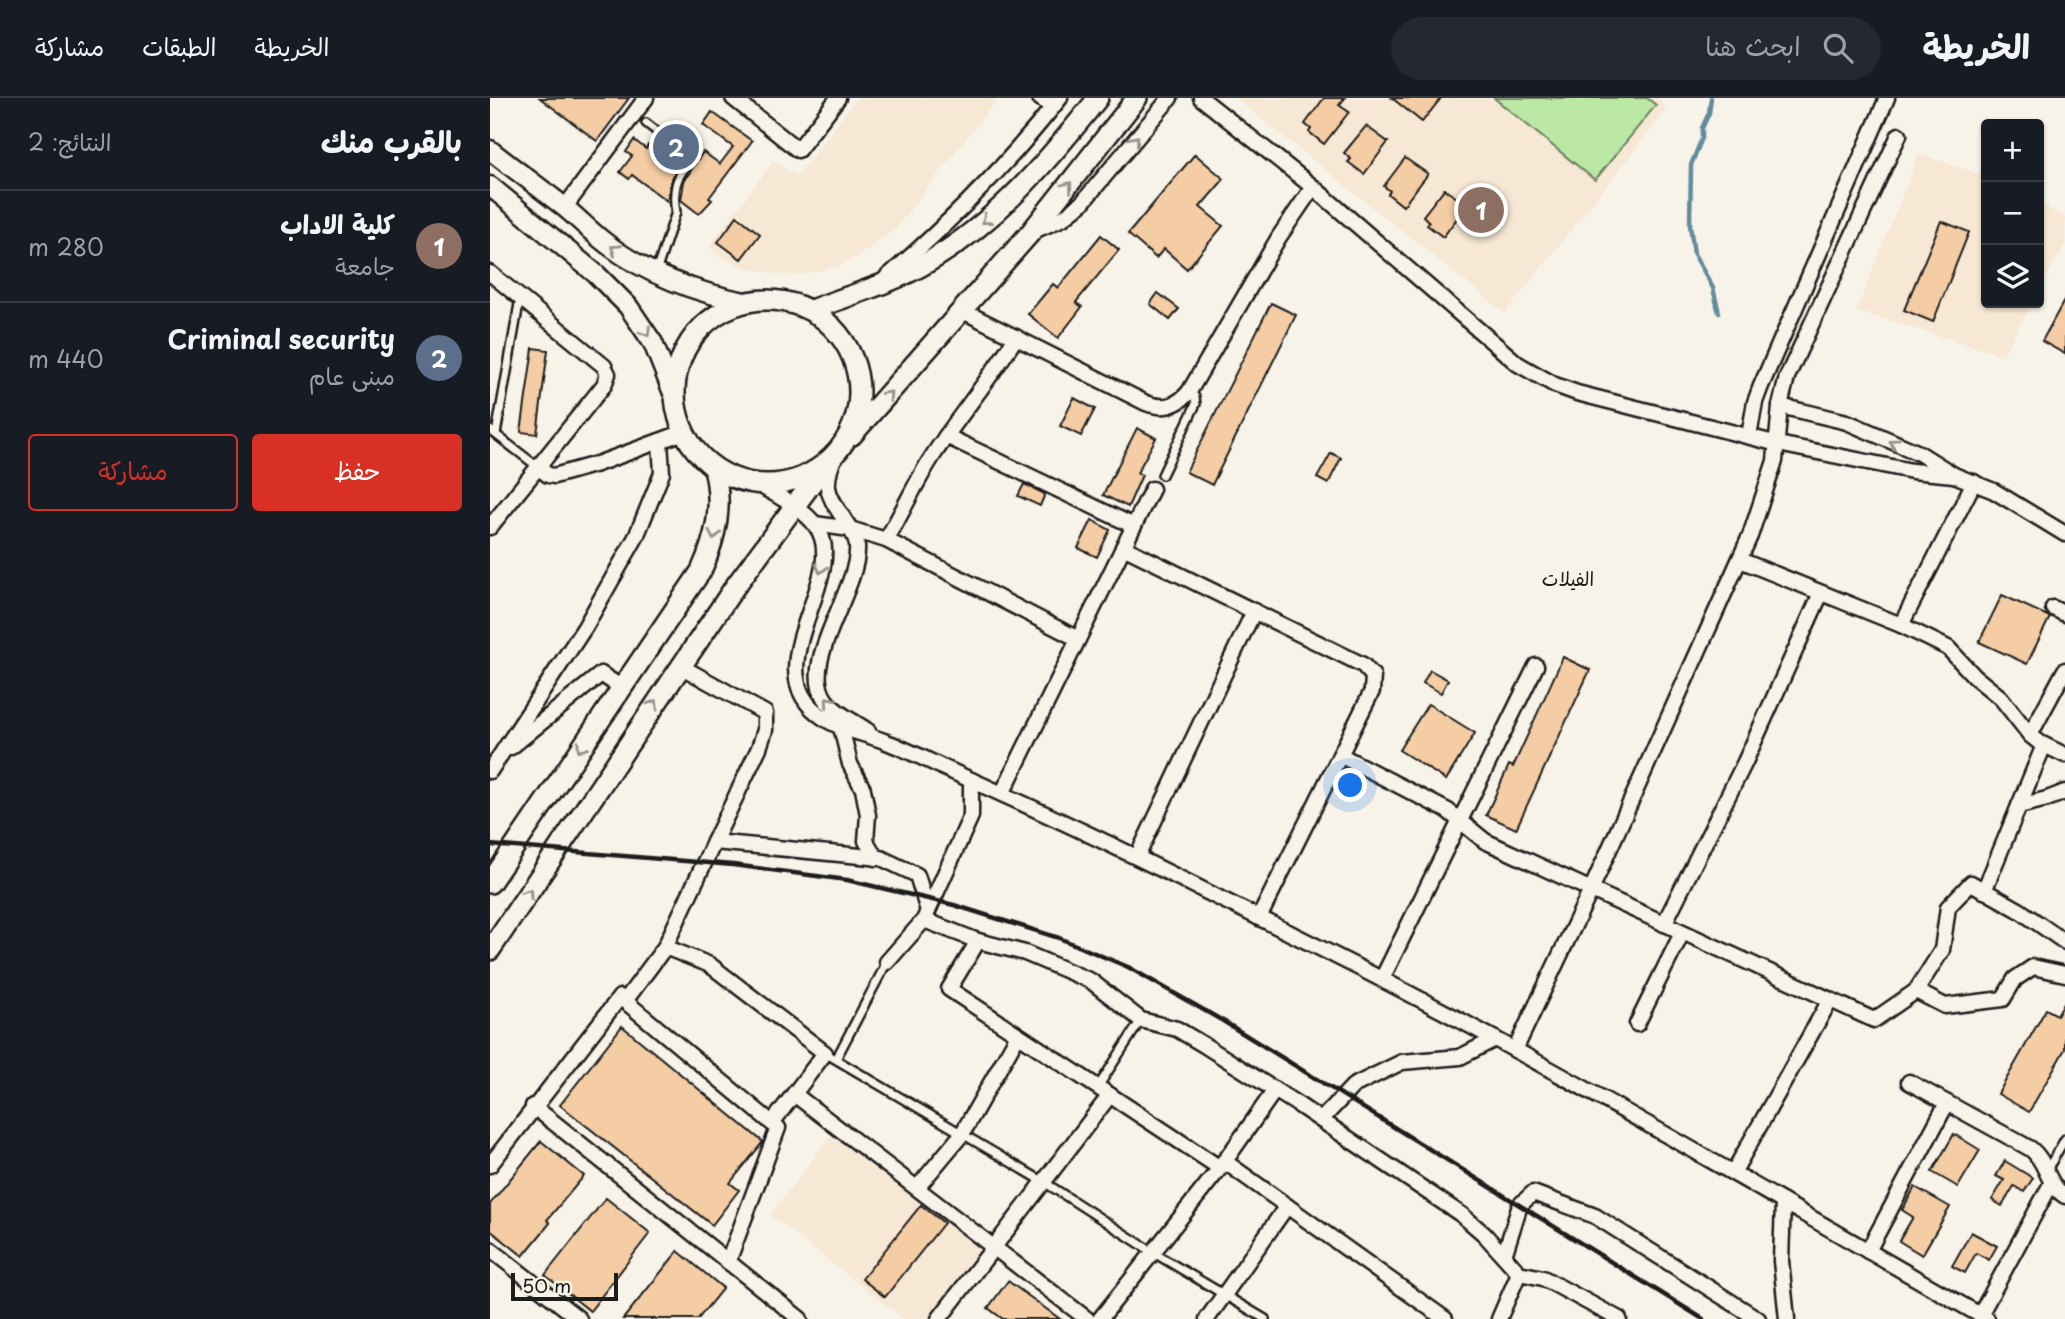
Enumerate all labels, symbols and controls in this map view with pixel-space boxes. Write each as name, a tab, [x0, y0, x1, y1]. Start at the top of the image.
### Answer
search box	[1391, 17, 1881, 80]
text: الخريطة	[1923, 20, 2030, 70]
text: ابحث هنا	[1705, 26, 1801, 65]
text: مشاركة	[35, 28, 104, 64]
text: الطبقات	[142, 28, 217, 64]
text: الخريطة	[255, 28, 329, 64]
icon: search	[1819, 29, 1857, 67]
text: بالقرب منك	[321, 118, 462, 163]
map controls	[1981, 119, 2044, 308]
button: +	[1981, 119, 2044, 182]
pin: 2	[653, 121, 699, 173]
text: النتائج: 2	[28, 124, 111, 159]
one-way arrow	[1127, 135, 1139, 148]
one-way arrow	[1060, 181, 1073, 193]
button: −	[1981, 182, 2044, 245]
pin: 1	[1458, 184, 1504, 236]
text: كلية الاداب	[280, 204, 395, 243]
one-way arrow	[981, 212, 994, 225]
text: 280 m	[28, 229, 104, 264]
text: 1	[434, 229, 445, 264]
one-way arrow	[610, 245, 623, 257]
button: layers	[1981, 245, 2044, 308]
text: جامعة	[335, 248, 395, 283]
text: Criminal security	[167, 319, 395, 358]
one-way arrow	[638, 325, 651, 338]
text: 440 m	[28, 341, 104, 376]
text: 2	[431, 341, 447, 376]
text: مبنى عام	[309, 358, 395, 393]
one-way arrow	[880, 390, 892, 403]
button: مشاركة	[28, 434, 238, 511]
button: حفظ	[252, 434, 462, 511]
one-way arrow	[1889, 437, 1901, 451]
one-way arrow	[708, 529, 722, 541]
one-way arrow	[815, 563, 829, 575]
district label: الفيلات	[1542, 564, 1594, 592]
one-way arrow	[825, 696, 837, 709]
one-way arrow	[646, 699, 659, 712]
one-way arrow	[577, 740, 590, 753]
your location	[1333, 768, 1367, 802]
one-way arrow	[520, 888, 533, 901]
scale bar	[511, 1270, 618, 1302]
text: 50 m	[522, 1271, 571, 1299]

